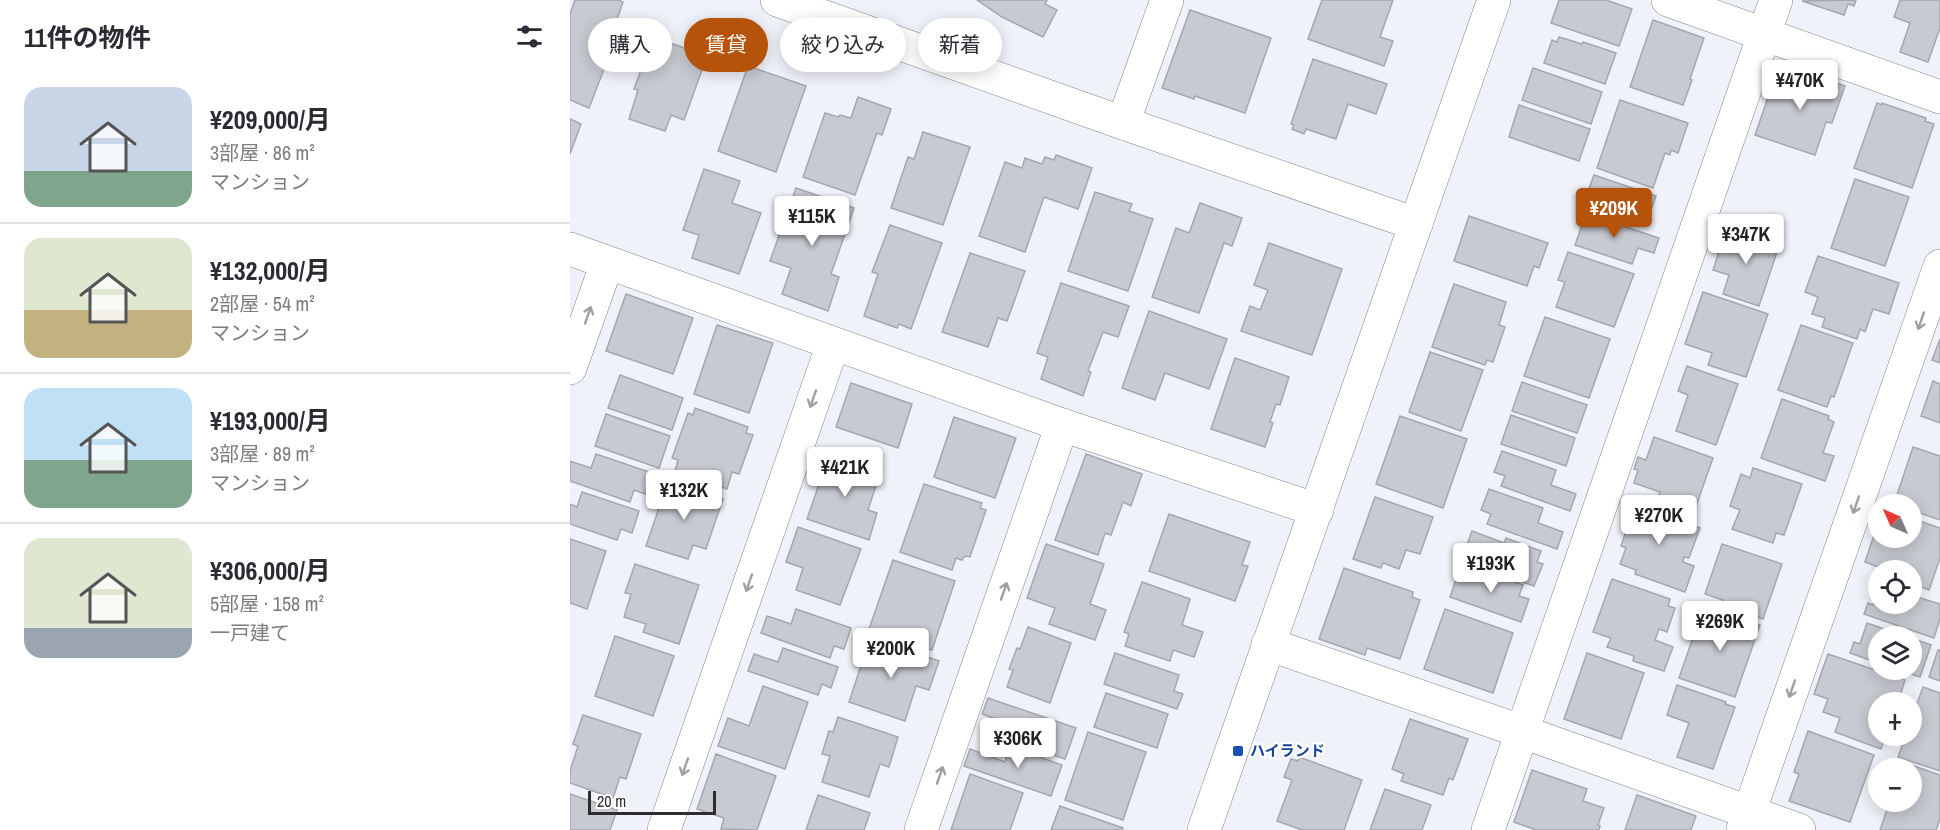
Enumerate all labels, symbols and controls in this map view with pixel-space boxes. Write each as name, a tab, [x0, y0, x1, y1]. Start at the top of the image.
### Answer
chip: 購入	[588, 18, 672, 72]
chip: 賃貸	[684, 18, 768, 72]
chip: 絞り込み	[780, 18, 906, 72]
chip: 新着	[918, 18, 1002, 72]
text: 11件の物件	[24, 20, 151, 55]
icon: filters	[513, 20, 546, 53]
pin: ¥470K	[1758, 60, 1842, 111]
text: ¥470K	[1776, 66, 1824, 93]
text: ¥209,000/月	[210, 102, 331, 137]
icon: home	[72, 111, 144, 183]
text: 3部屋 · 86 m²	[210, 139, 315, 166]
text: マンション	[210, 168, 310, 195]
pin: ¥209K	[1572, 188, 1656, 239]
text: ¥209K	[1590, 194, 1638, 221]
pin: ¥115K	[770, 196, 854, 247]
text: ¥115K	[788, 202, 836, 229]
pin: ¥347K	[1704, 214, 1788, 265]
text: ¥347K	[1722, 220, 1770, 247]
text: ¥132,000/月	[210, 253, 331, 288]
icon: home	[72, 262, 144, 334]
text: 2部屋 · 54 m²	[210, 290, 315, 317]
one-way arrow	[584, 306, 595, 325]
one-way arrow	[1914, 311, 1925, 330]
text: マンション	[210, 319, 310, 346]
one-way arrow	[807, 389, 818, 408]
text: ¥193,000/月	[210, 403, 331, 438]
icon: home	[72, 412, 144, 484]
text: 3部屋 · 89 m²	[210, 440, 315, 467]
pin: ¥421K	[803, 447, 887, 498]
text: ¥421K	[821, 453, 869, 480]
text: マンション	[210, 469, 310, 496]
pin: ¥132K	[642, 470, 726, 521]
text: ¥132K	[660, 476, 708, 503]
north arrow	[1868, 494, 1922, 548]
map controls	[1868, 494, 1922, 812]
pin: ¥270K	[1617, 495, 1701, 546]
one-way arrow	[1850, 495, 1861, 514]
text: ¥270K	[1635, 501, 1683, 528]
pin: ¥193K	[1449, 543, 1533, 594]
text: ¥193K	[1467, 549, 1515, 576]
text: ¥306,000/月	[210, 553, 331, 588]
button: locate	[1868, 560, 1922, 614]
icon: home	[72, 562, 144, 634]
one-way arrow	[743, 573, 754, 592]
one-way arrow	[1000, 582, 1011, 601]
text: 5部屋 · 158 m²	[210, 590, 324, 617]
pin: ¥269K	[1678, 601, 1762, 652]
text: ¥269K	[1696, 607, 1744, 634]
text: 一戸建て	[210, 619, 290, 646]
button: layers	[1868, 626, 1922, 680]
pin: ¥200K	[849, 628, 933, 679]
text: ¥200K	[867, 634, 915, 661]
one-way arrow	[1786, 679, 1797, 698]
button: +	[1868, 692, 1922, 746]
pin: ¥306K	[976, 718, 1060, 769]
text: ¥306K	[994, 724, 1042, 751]
place label: ハイランド	[1250, 740, 1325, 761]
marker: ハイランド	[1231, 744, 1245, 758]
one-way arrow	[679, 758, 690, 776]
button: −	[1868, 758, 1922, 812]
one-way arrow	[935, 766, 946, 785]
scale bar	[588, 788, 716, 816]
text: 20 m	[597, 790, 626, 812]

